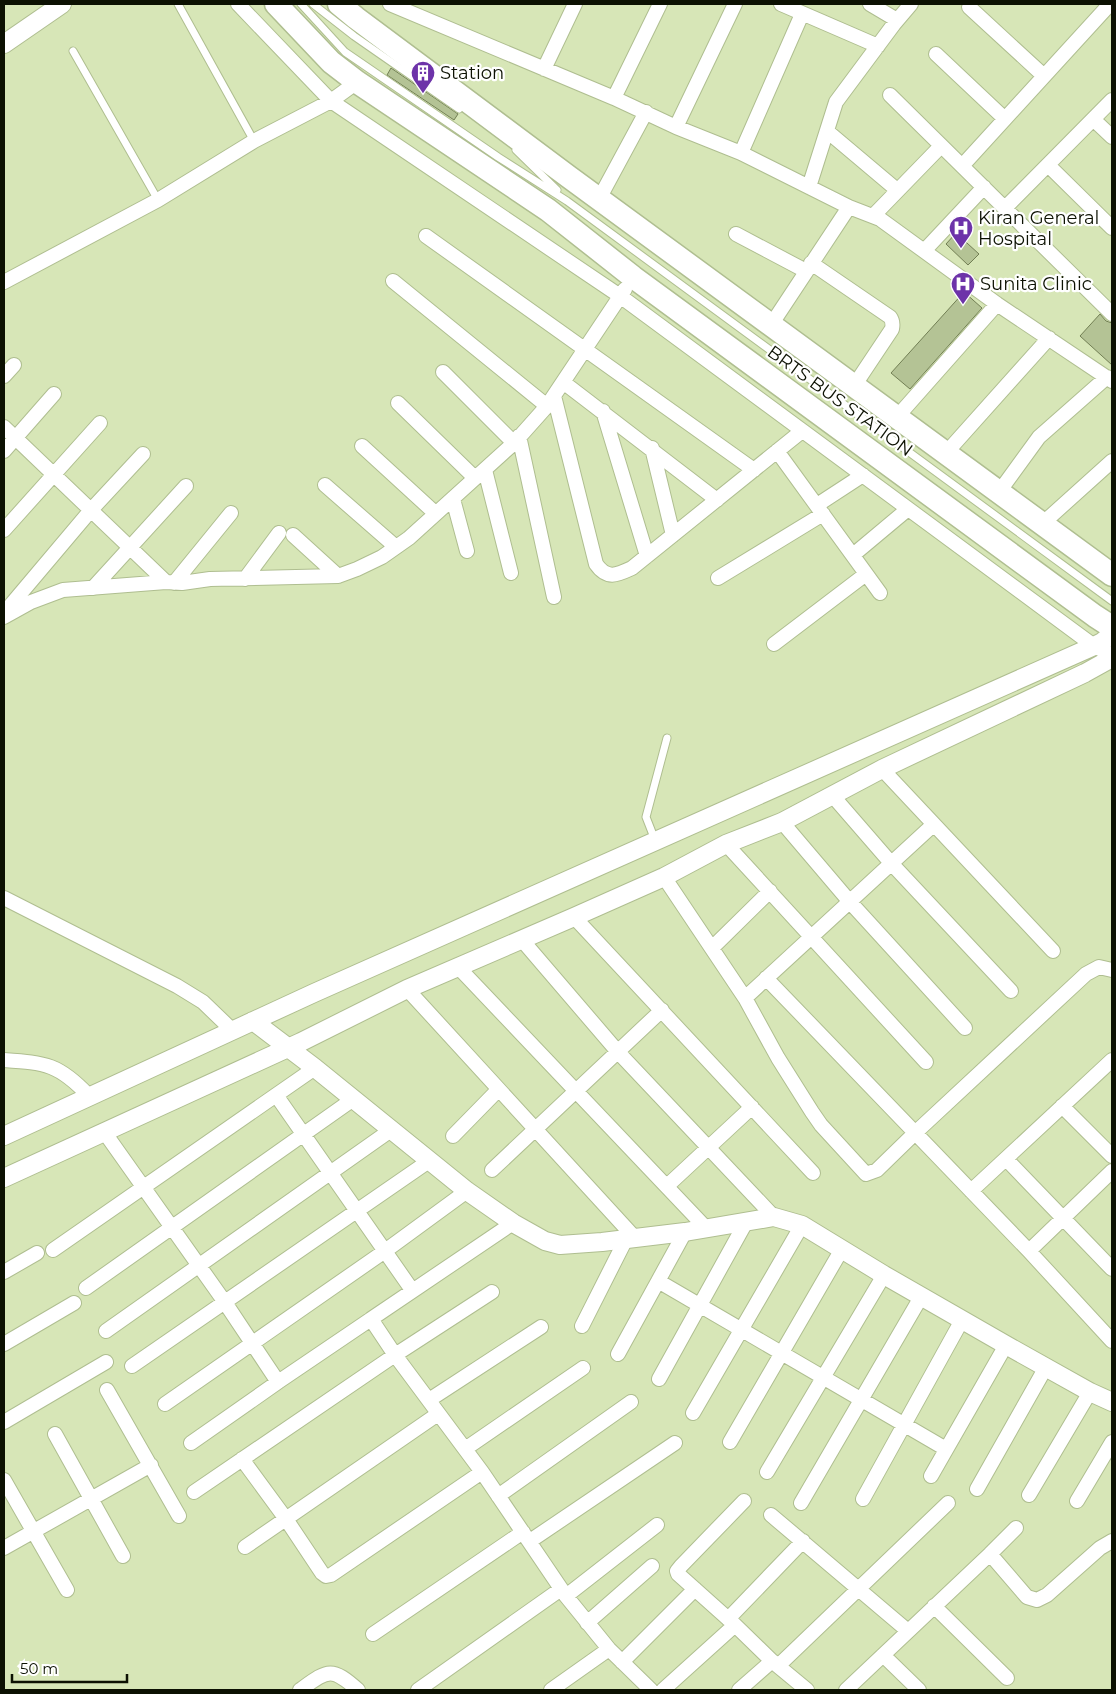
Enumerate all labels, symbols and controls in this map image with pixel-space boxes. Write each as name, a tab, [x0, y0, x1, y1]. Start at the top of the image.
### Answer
building icon: Station	[410, 60, 436, 94]
place label: Station	[440, 62, 504, 84]
place label: Kiran General Hospital	[978, 207, 1099, 250]
hospital icon: Kiran General Hospital	[948, 215, 974, 249]
hospital icon: Sunita Clinic	[950, 271, 976, 305]
place label: Sunita Clinic	[980, 273, 1092, 295]
street label: BRTS BUS STATION	[763, 341, 917, 461]
scale bar	[12, 1652, 128, 1684]
text: 50 m	[20, 1659, 58, 1678]

